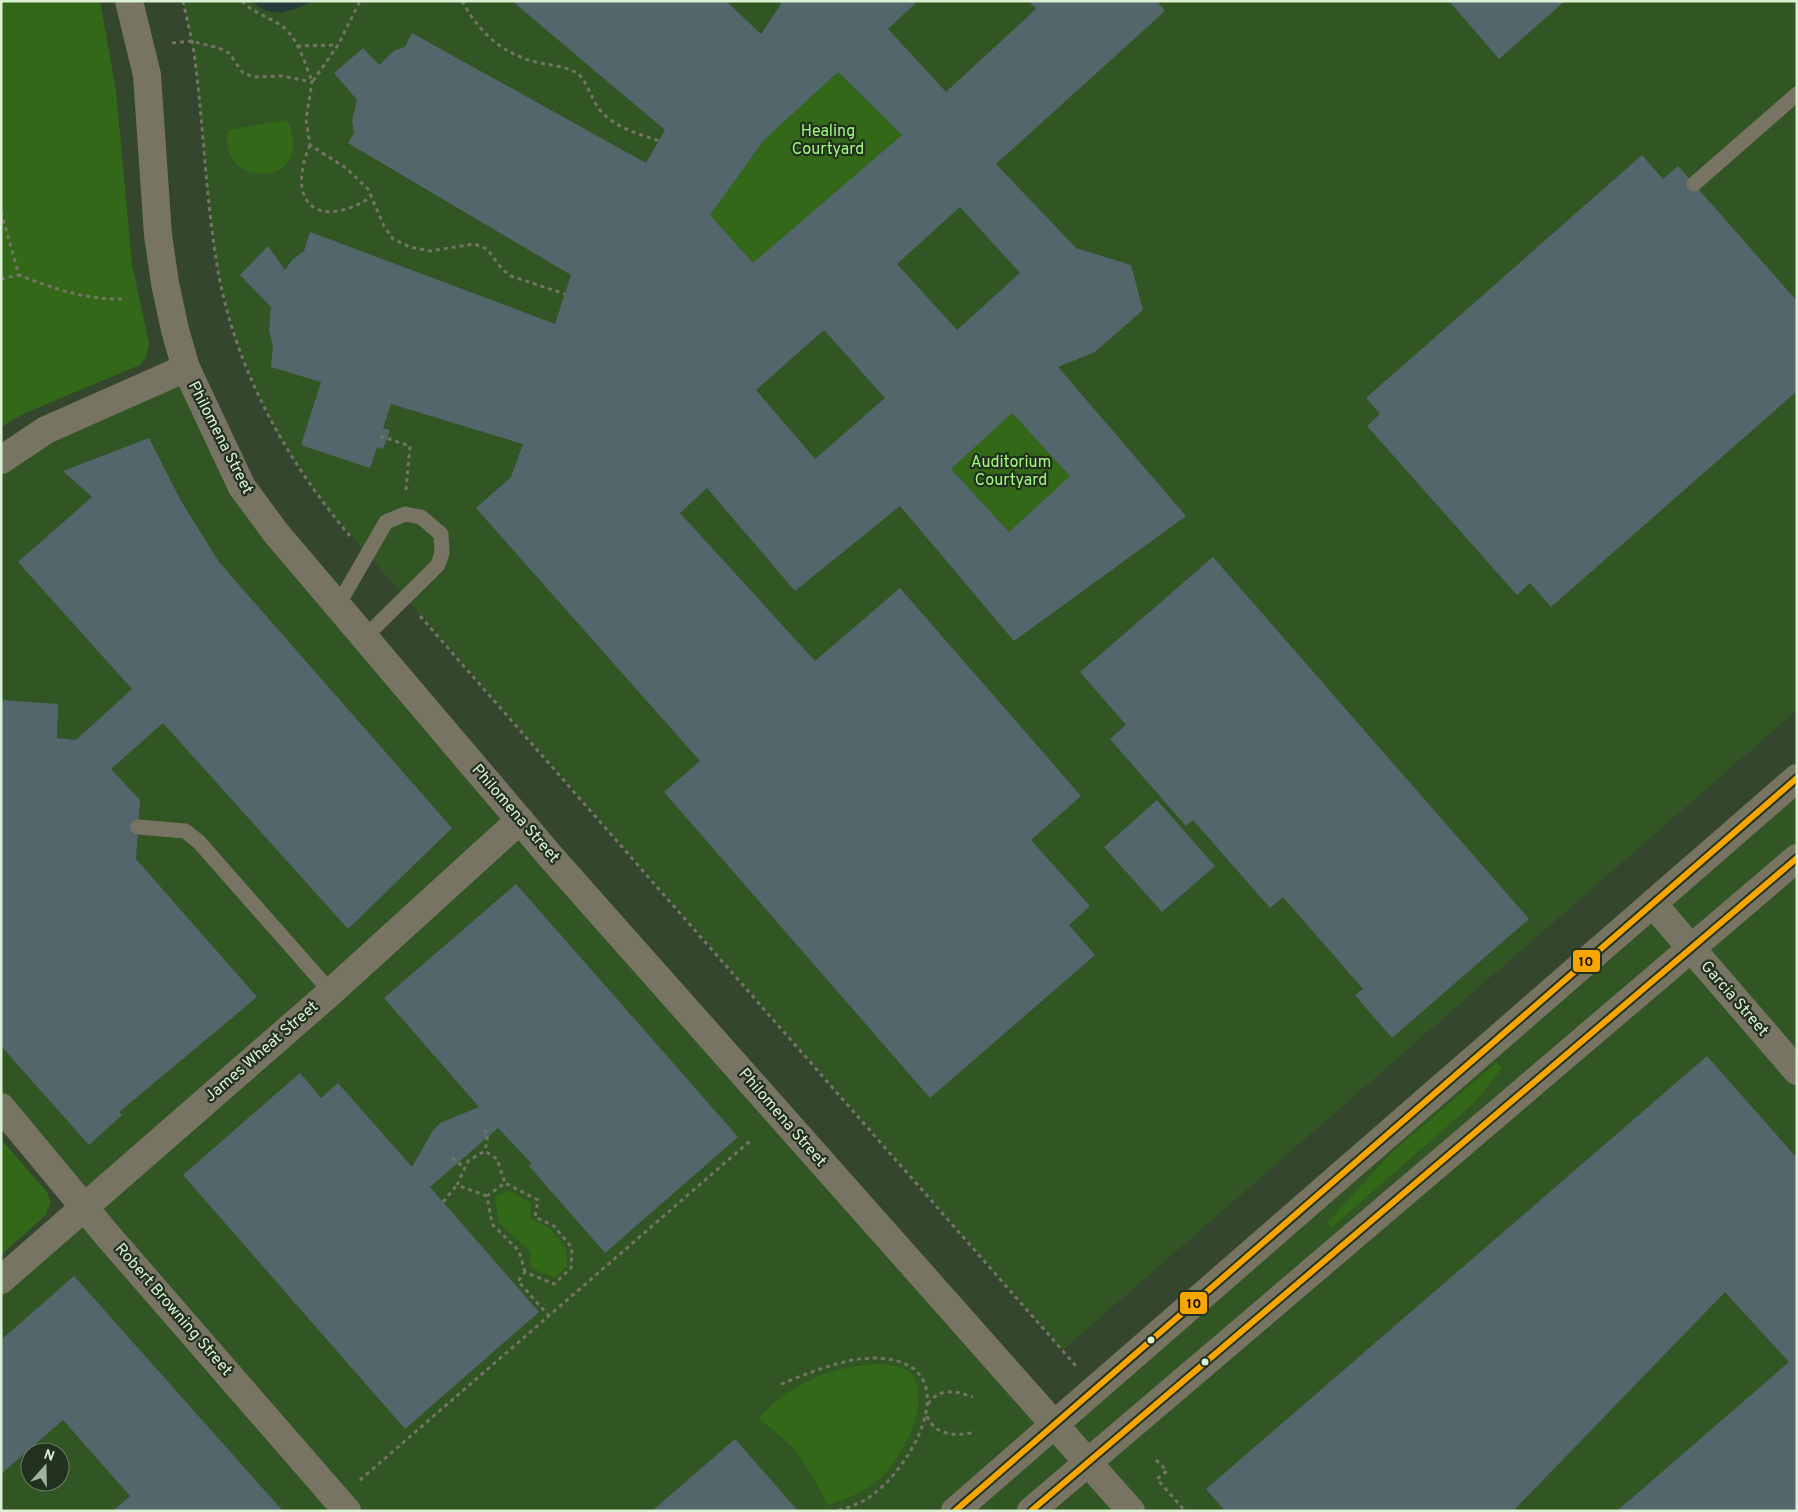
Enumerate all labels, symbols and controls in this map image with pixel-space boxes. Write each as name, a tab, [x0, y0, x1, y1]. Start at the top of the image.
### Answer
park label: Healing Courtyard	[792, 122, 864, 160]
street label: Philomena Street	[183, 378, 257, 498]
park label: Auditorium Courtyard	[971, 453, 1051, 491]
street label: Philomena Street	[467, 761, 563, 867]
line badge: 10	[1572, 949, 1601, 973]
text: 10	[1579, 954, 1593, 971]
street label: Garcia Street	[1696, 957, 1772, 1041]
street label: James Wheat Street	[201, 997, 323, 1107]
street label: Philomena Street	[734, 1065, 830, 1171]
street label: Robert Browning Street	[110, 1240, 236, 1380]
line badge: 10	[1179, 1291, 1208, 1315]
text: 10	[1187, 1296, 1201, 1313]
unlabelled marker	[1146, 1335, 1156, 1345]
unlabelled marker	[1200, 1357, 1210, 1367]
north arrow	[20, 1442, 70, 1492]
text: N	[41, 1446, 57, 1466]

